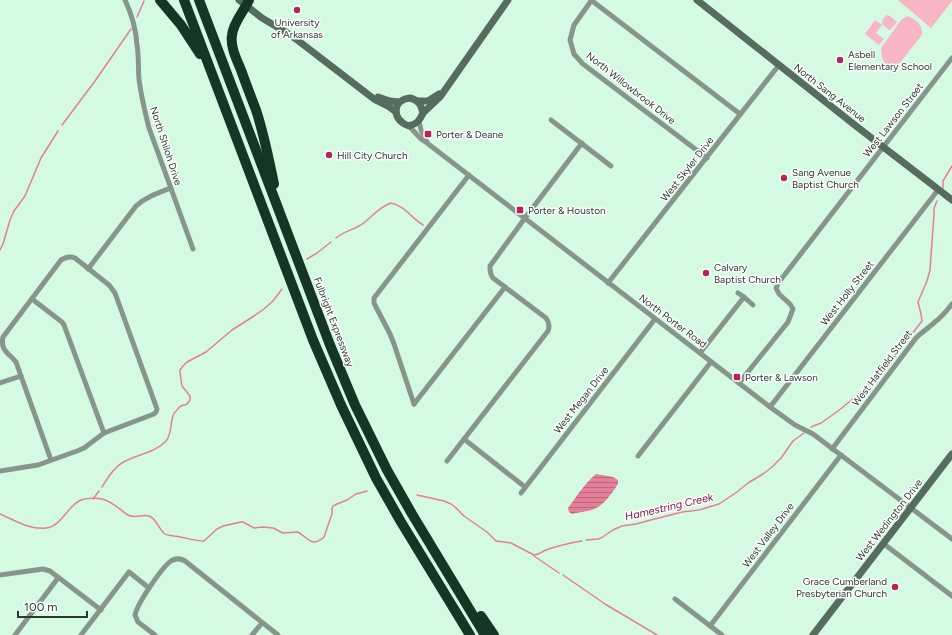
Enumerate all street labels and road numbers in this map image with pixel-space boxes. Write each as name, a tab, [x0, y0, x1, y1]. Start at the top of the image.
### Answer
street label: North Willowbrook Drive	[584, 49, 679, 127]
street label: North Sang Avenue	[791, 61, 869, 125]
street label: West Lawson Street	[860, 80, 926, 160]
street label: North Shiloh Drive	[147, 105, 185, 187]
street label: West Skyler Drive	[658, 134, 717, 204]
street label: West Holly Street	[818, 258, 877, 328]
street label: Fulbright Expressway	[311, 275, 357, 369]
street label: North Porter Road	[636, 291, 710, 351]
street label: West Hatfield Street	[849, 327, 915, 409]
street label: West Megan Drive	[551, 363, 612, 436]
street label: West Wedington Drive	[853, 476, 925, 564]
street label: West Valley Drive	[739, 500, 797, 570]

